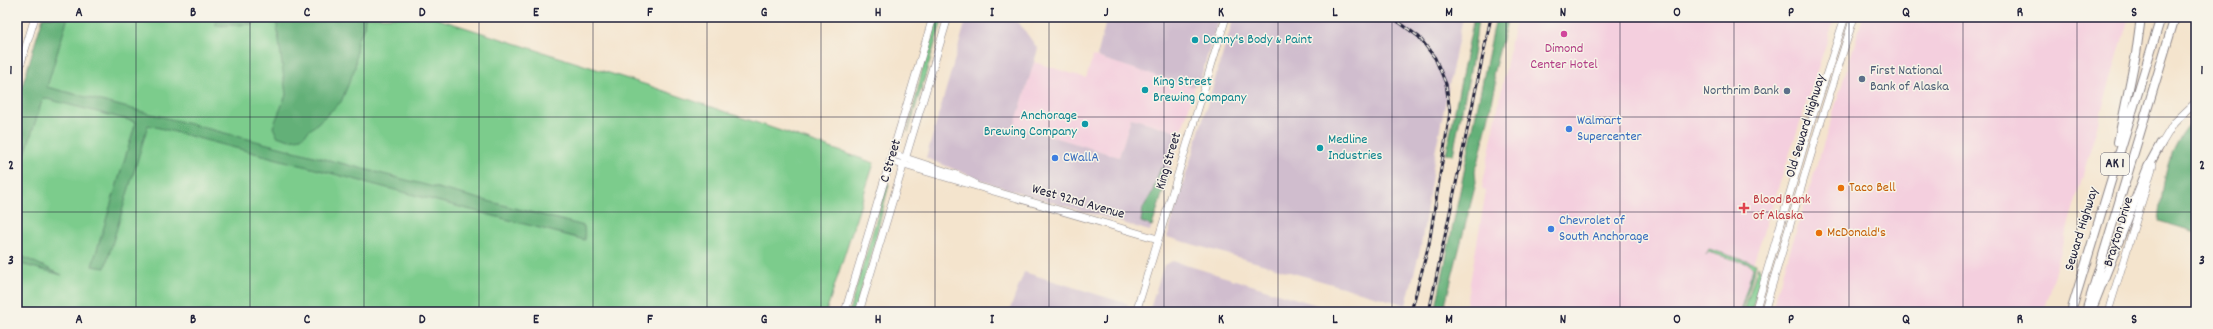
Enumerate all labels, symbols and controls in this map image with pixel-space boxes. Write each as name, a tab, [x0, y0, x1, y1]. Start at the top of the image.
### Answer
text: A	[75, 4, 83, 23]
text: B	[190, 4, 196, 23]
text: C	[304, 4, 311, 23]
text: D	[419, 4, 426, 23]
text: E	[533, 4, 540, 23]
text: F	[647, 4, 653, 23]
text: G	[761, 4, 768, 23]
text: H	[875, 4, 882, 23]
text: I	[990, 4, 995, 23]
text: J	[1104, 4, 1109, 23]
text: K	[1218, 4, 1224, 23]
text: L	[1332, 4, 1338, 23]
text: M	[1445, 4, 1453, 23]
text: N	[1560, 4, 1566, 23]
text: O	[1673, 4, 1681, 23]
text: P	[1788, 4, 1794, 23]
text: Q	[1902, 4, 1910, 23]
text: R	[2017, 4, 2023, 23]
text: S	[2131, 4, 2137, 23]
marker: Dimond Center Hotel	[1559, 29, 1569, 39]
place label: Danny's Body & Paint	[1203, 30, 1312, 50]
marker: Danny's Body & Paint	[1190, 35, 1200, 45]
place label: Dimond Center Hotel	[1530, 39, 1598, 75]
place label: First National Bank of Alaska	[1870, 61, 1949, 97]
text: 1	[10, 62, 13, 81]
text: 1	[2201, 62, 2204, 81]
street label: Old Seward Highway	[1781, 71, 1831, 180]
place label: King Street Brewing Company	[1153, 72, 1247, 108]
marker: First National Bank of Alaska	[1857, 74, 1867, 84]
place label: Northrim Bank	[1703, 81, 1779, 101]
marker: King Street Brewing Company	[1140, 85, 1150, 95]
marker: Northrim Bank	[1782, 86, 1792, 96]
place label: Anchorage Brewing Company	[984, 106, 1077, 142]
place label: Walmart Supercenter	[1577, 111, 1643, 147]
marker: Anchorage Brewing Company	[1080, 119, 1090, 129]
marker: Walmart Supercenter	[1564, 124, 1574, 134]
street label: King Street	[1151, 130, 1187, 192]
place label: Medline Industries	[1328, 130, 1382, 166]
street label: C Street	[875, 137, 907, 185]
marker: Medline Industries	[1315, 143, 1325, 153]
place label: CWallA	[1063, 148, 1099, 168]
marker: CWallA	[1050, 153, 1060, 163]
road number: AK 1	[2101, 153, 2129, 175]
text: 2	[8, 157, 14, 176]
text: 2	[2199, 157, 2205, 176]
place label: Taco Bell	[1849, 178, 1896, 198]
street label: West 92nd Avenue	[1029, 179, 1127, 225]
marker: Taco Bell	[1836, 183, 1846, 193]
street label: Seward Highway	[2060, 184, 2104, 273]
place label: Blood Bank of Alaska	[1753, 190, 1811, 226]
street label: Brayton Drive	[2099, 195, 2139, 269]
marker: Blood Bank of Alaska	[1738, 202, 1750, 214]
place label: Chevrolet of South Anchorage	[1559, 211, 1649, 247]
place label: McDonald's	[1827, 223, 1886, 243]
marker: Chevrolet of South Anchorage	[1546, 224, 1556, 234]
marker: McDonald's	[1814, 228, 1824, 238]
text: 3	[8, 252, 14, 271]
text: 3	[2199, 252, 2205, 271]
text: A	[75, 311, 83, 329]
text: B	[190, 311, 196, 329]
text: C	[304, 311, 311, 329]
text: D	[419, 311, 426, 329]
text: E	[533, 311, 540, 329]
text: F	[647, 311, 653, 329]
text: G	[761, 311, 768, 329]
text: H	[875, 311, 882, 329]
text: I	[990, 311, 995, 329]
text: J	[1104, 311, 1109, 329]
text: K	[1218, 311, 1224, 329]
text: L	[1332, 311, 1338, 329]
text: M	[1445, 311, 1453, 329]
text: N	[1560, 311, 1566, 329]
text: O	[1673, 311, 1681, 329]
text: P	[1788, 311, 1794, 329]
text: Q	[1902, 311, 1910, 329]
text: R	[2017, 311, 2023, 329]
text: S	[2131, 311, 2137, 329]

